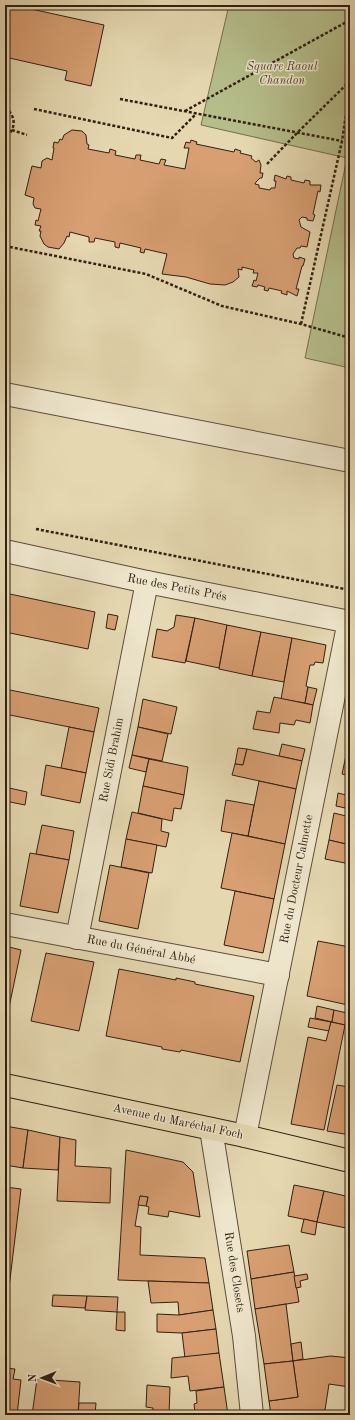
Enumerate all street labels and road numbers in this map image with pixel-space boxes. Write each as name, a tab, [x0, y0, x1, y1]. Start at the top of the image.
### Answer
street label: Rue des Petits Prés	[126, 572, 228, 604]
street label: Rue Sidi Brahim	[98, 716, 126, 803]
street label: Rue du Docteur Calmette	[279, 813, 315, 944]
street label: Rue du Général Abbé	[86, 934, 197, 967]
street label: Avenue du Maréchal Foch	[112, 1102, 245, 1142]
street label: Rue des Closets	[222, 1231, 246, 1313]

